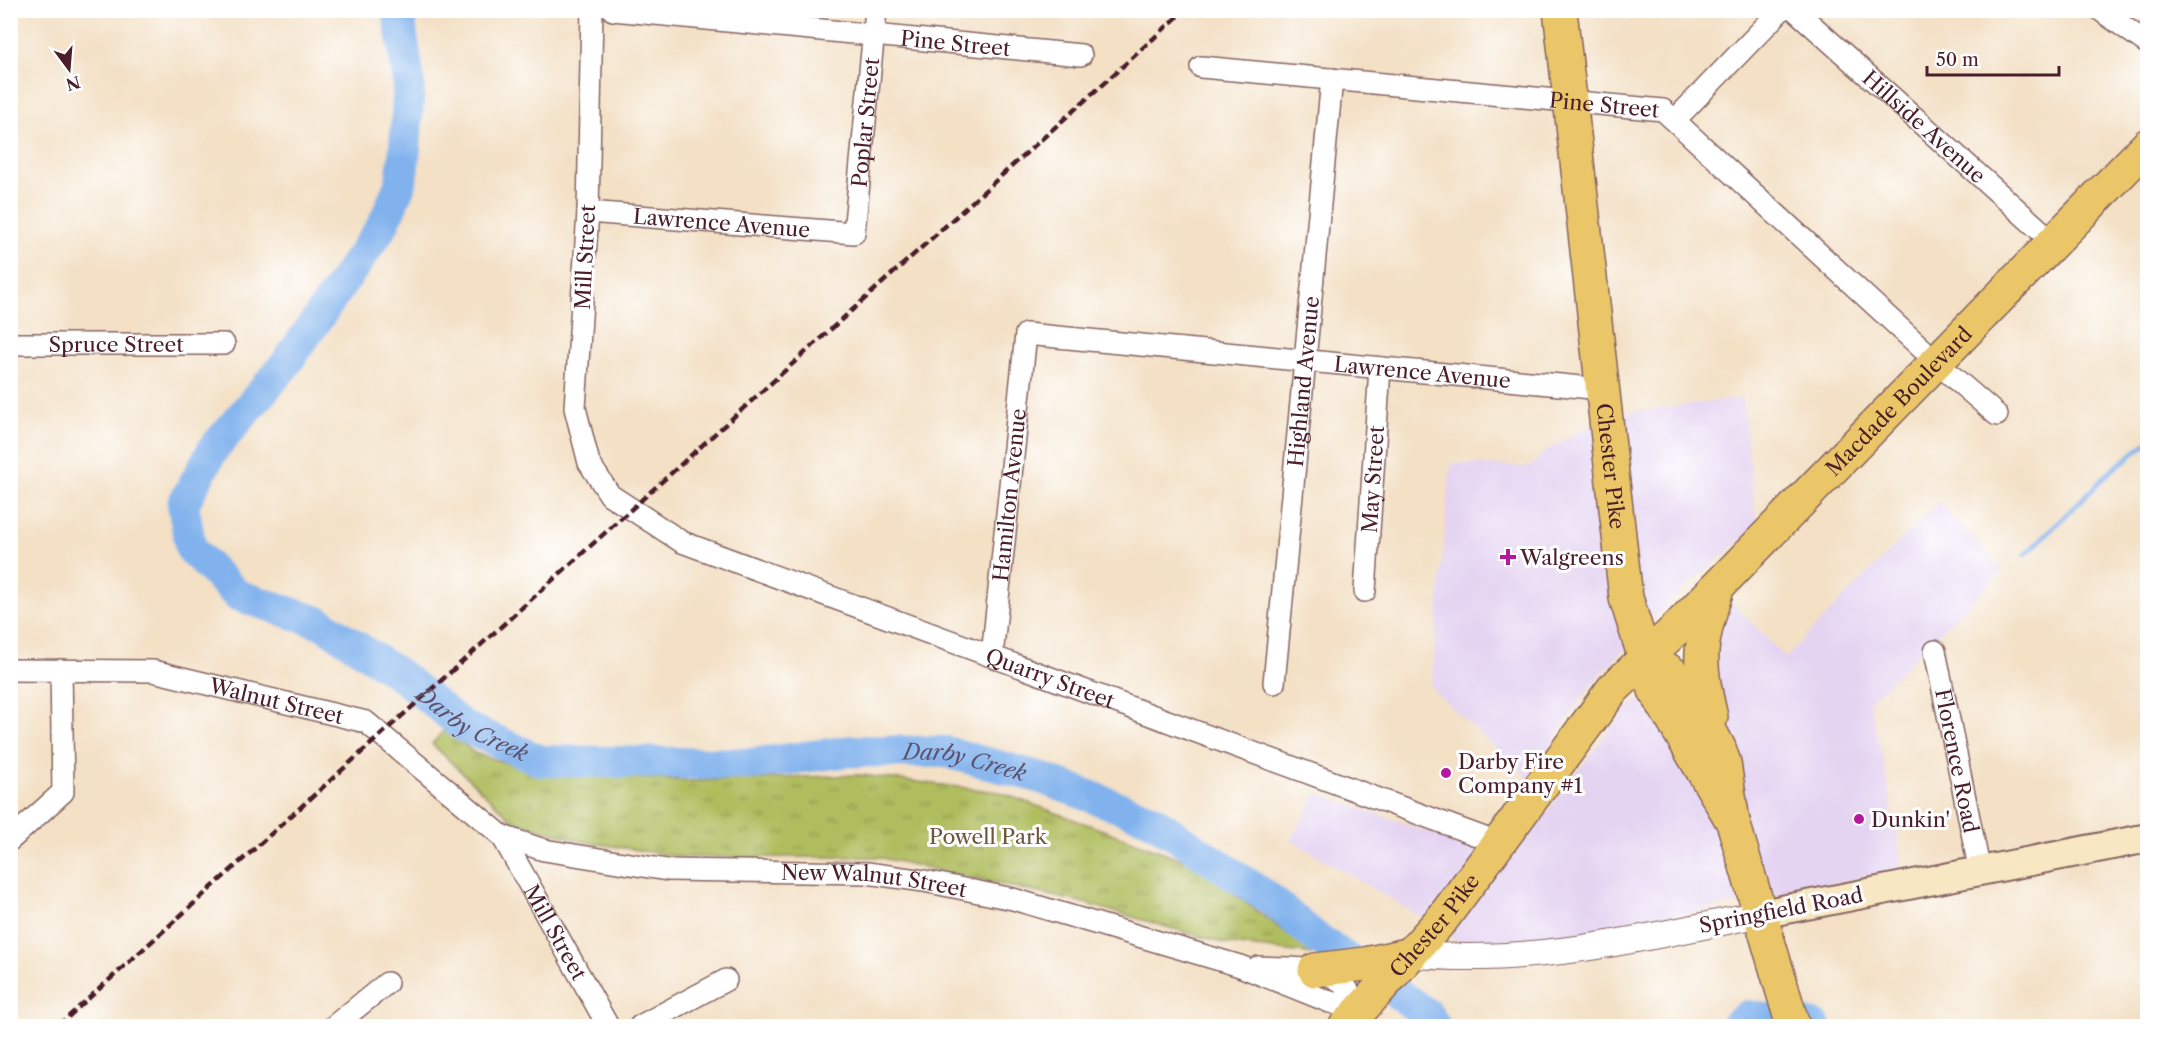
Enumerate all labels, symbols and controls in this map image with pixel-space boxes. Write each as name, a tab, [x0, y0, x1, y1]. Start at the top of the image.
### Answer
street label: Pine Street	[899, 25, 1012, 61]
north arrow	[39, 39, 99, 99]
scale bar	[1927, 39, 2059, 77]
text: 50 m	[1936, 49, 1979, 71]
street label: Poplar Street	[846, 56, 884, 188]
street label: Hillside Avenue	[1858, 65, 1991, 188]
text: N	[64, 72, 83, 95]
street label: Pine Street	[1548, 87, 1661, 122]
street label: Mill Street	[570, 203, 600, 310]
street label: Lawrence Avenue	[632, 203, 811, 242]
street label: Highland Avenue	[1282, 295, 1324, 468]
street label: Macdade Boulevard	[1820, 321, 1977, 481]
street label: Spruce Street	[48, 332, 184, 357]
street label: Lawrence Avenue	[1333, 351, 1512, 393]
street label: Chester Pike	[1592, 402, 1631, 531]
street label: Hamilton Avenue	[987, 407, 1031, 583]
street label: May Street	[1356, 424, 1389, 534]
place label: Walgreens	[1519, 545, 1624, 570]
marker: Walgreens	[1501, 550, 1515, 564]
street label: Quarry Street	[982, 643, 1119, 713]
street label: Walnut Street	[206, 672, 347, 729]
water label: Darby Creek	[409, 679, 533, 767]
street label: Florence Road	[1930, 686, 1984, 835]
water label: Darby Creek	[901, 738, 1030, 787]
place label: Darby Fire Company #1	[1458, 749, 1583, 798]
marker: Darby Fire Company #1	[1439, 766, 1453, 780]
place label: Dunkin'	[1871, 807, 1950, 832]
marker: Dunkin'	[1852, 812, 1866, 826]
park label: Powell Park	[929, 824, 1048, 849]
street label: New Walnut Street	[781, 859, 970, 902]
street label: Chester Pike	[1384, 869, 1484, 982]
street label: Mill Street	[519, 880, 592, 985]
street label: Springfield Road	[1697, 882, 1865, 938]

